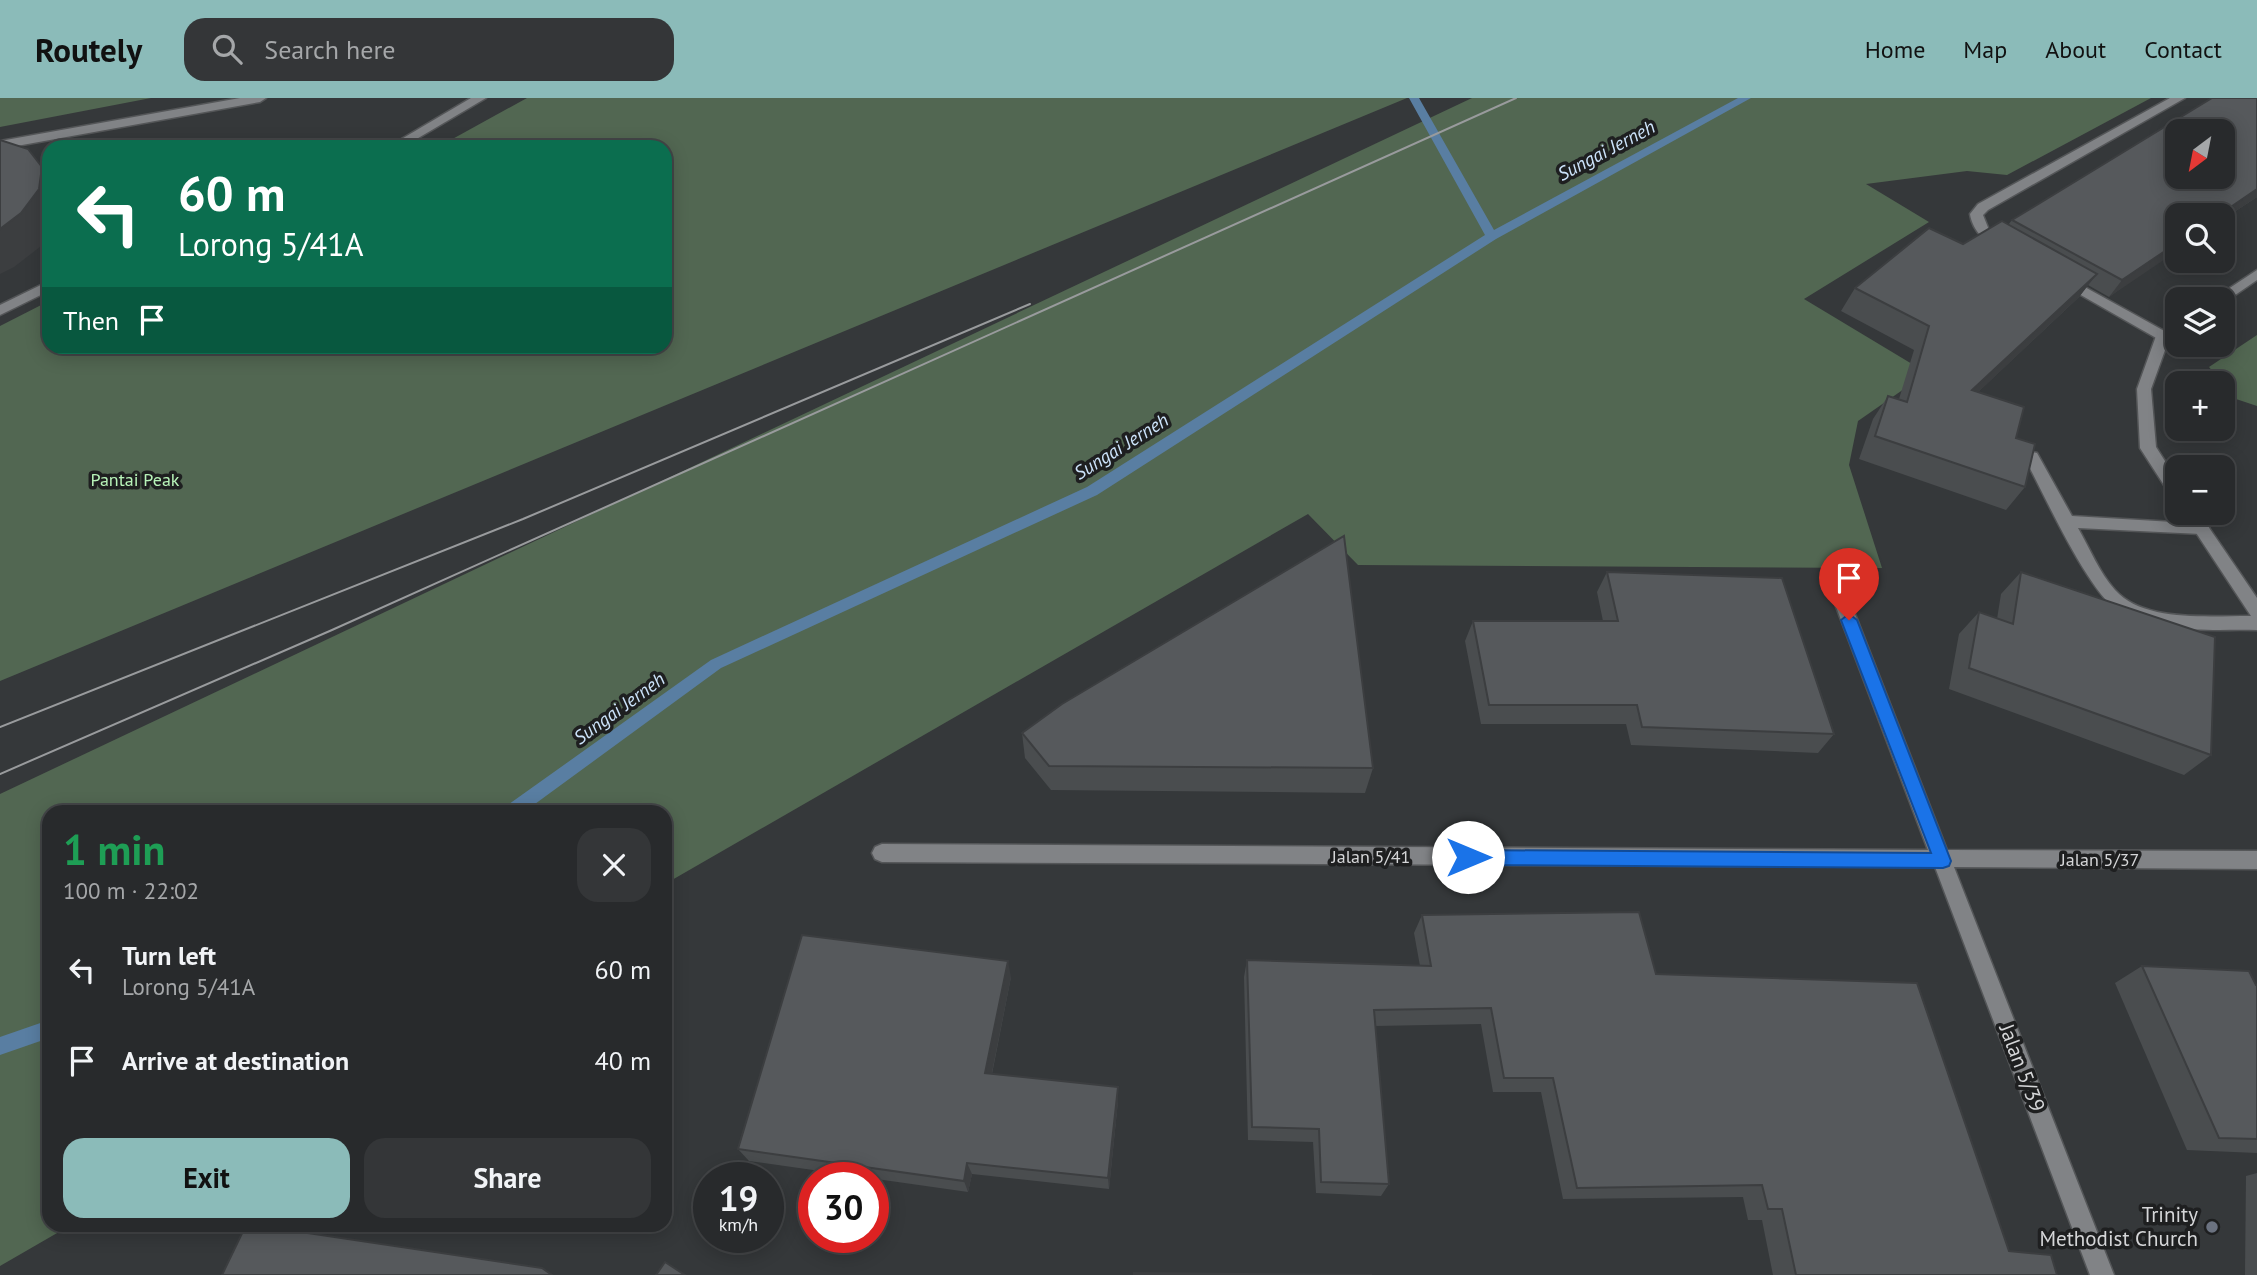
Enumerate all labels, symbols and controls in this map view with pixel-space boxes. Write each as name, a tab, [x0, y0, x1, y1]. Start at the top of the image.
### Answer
search box	[184, 18, 674, 81]
text: Routely	[35, 28, 142, 71]
icon: search	[208, 30, 246, 68]
text: Search here	[264, 33, 395, 66]
text: Home	[1865, 34, 1925, 65]
text: Map	[1963, 34, 2007, 65]
text: About	[2045, 34, 2106, 65]
text: Contact	[2144, 34, 2222, 65]
water label: Sungai Jerneh	[1553, 114, 1659, 186]
north arrow	[2165, 119, 2235, 189]
map controls	[2165, 119, 2235, 525]
text: 60 m	[178, 161, 285, 225]
icon: left	[63, 168, 154, 259]
button: search	[2165, 203, 2235, 273]
text: Lorong 5/41A	[178, 223, 363, 265]
button: layers	[2165, 287, 2235, 357]
icon: arrive	[133, 301, 171, 339]
text: Then	[63, 304, 119, 337]
button: +	[2165, 371, 2235, 441]
water label: Sungai Jerneh	[1069, 407, 1173, 485]
button: −	[2165, 455, 2235, 525]
park label: Pantai Peak	[91, 468, 180, 491]
pin	[1819, 548, 1879, 620]
icon: arrive	[1830, 559, 1868, 597]
water label: Sungai Jerneh	[569, 667, 669, 749]
position arrow	[1431, 820, 1505, 894]
text: 1 min	[63, 822, 165, 877]
button: close	[577, 828, 651, 902]
street label: Jalan 5/41	[1331, 845, 1410, 868]
street label: Jalan 5/37	[2060, 848, 2139, 871]
text: 100 m · 22:02	[63, 876, 199, 905]
text: Turn left	[122, 939, 216, 972]
icon: left	[63, 951, 101, 989]
text: 60 m	[595, 953, 651, 986]
text: Lorong 5/41A	[122, 972, 255, 1001]
street label: Jalan 5/39	[1993, 1019, 2052, 1116]
icon: arrive	[63, 1042, 101, 1080]
text: Arrive at destination	[122, 1044, 349, 1077]
text: 40 m	[595, 1044, 651, 1077]
button: Exit	[63, 1138, 350, 1218]
button: Share	[364, 1138, 651, 1218]
speed limit sign: 30	[798, 1162, 889, 1253]
text: 19	[719, 1175, 758, 1221]
place label: Trinity Methodist Church	[2039, 1201, 2198, 1252]
text: km/h	[719, 1213, 758, 1236]
marker: Trinity Methodist Church	[2204, 1219, 2220, 1235]

